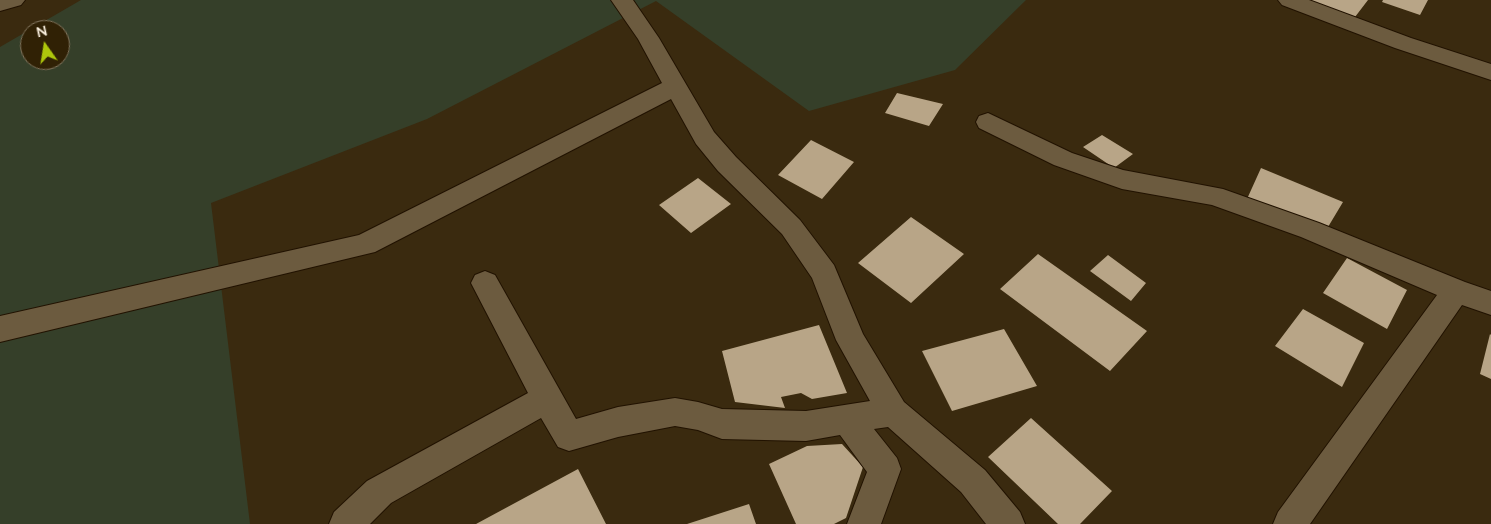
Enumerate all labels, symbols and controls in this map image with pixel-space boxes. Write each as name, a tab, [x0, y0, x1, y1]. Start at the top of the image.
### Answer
north arrow	[20, 20, 70, 70]
text: N	[35, 21, 49, 40]

